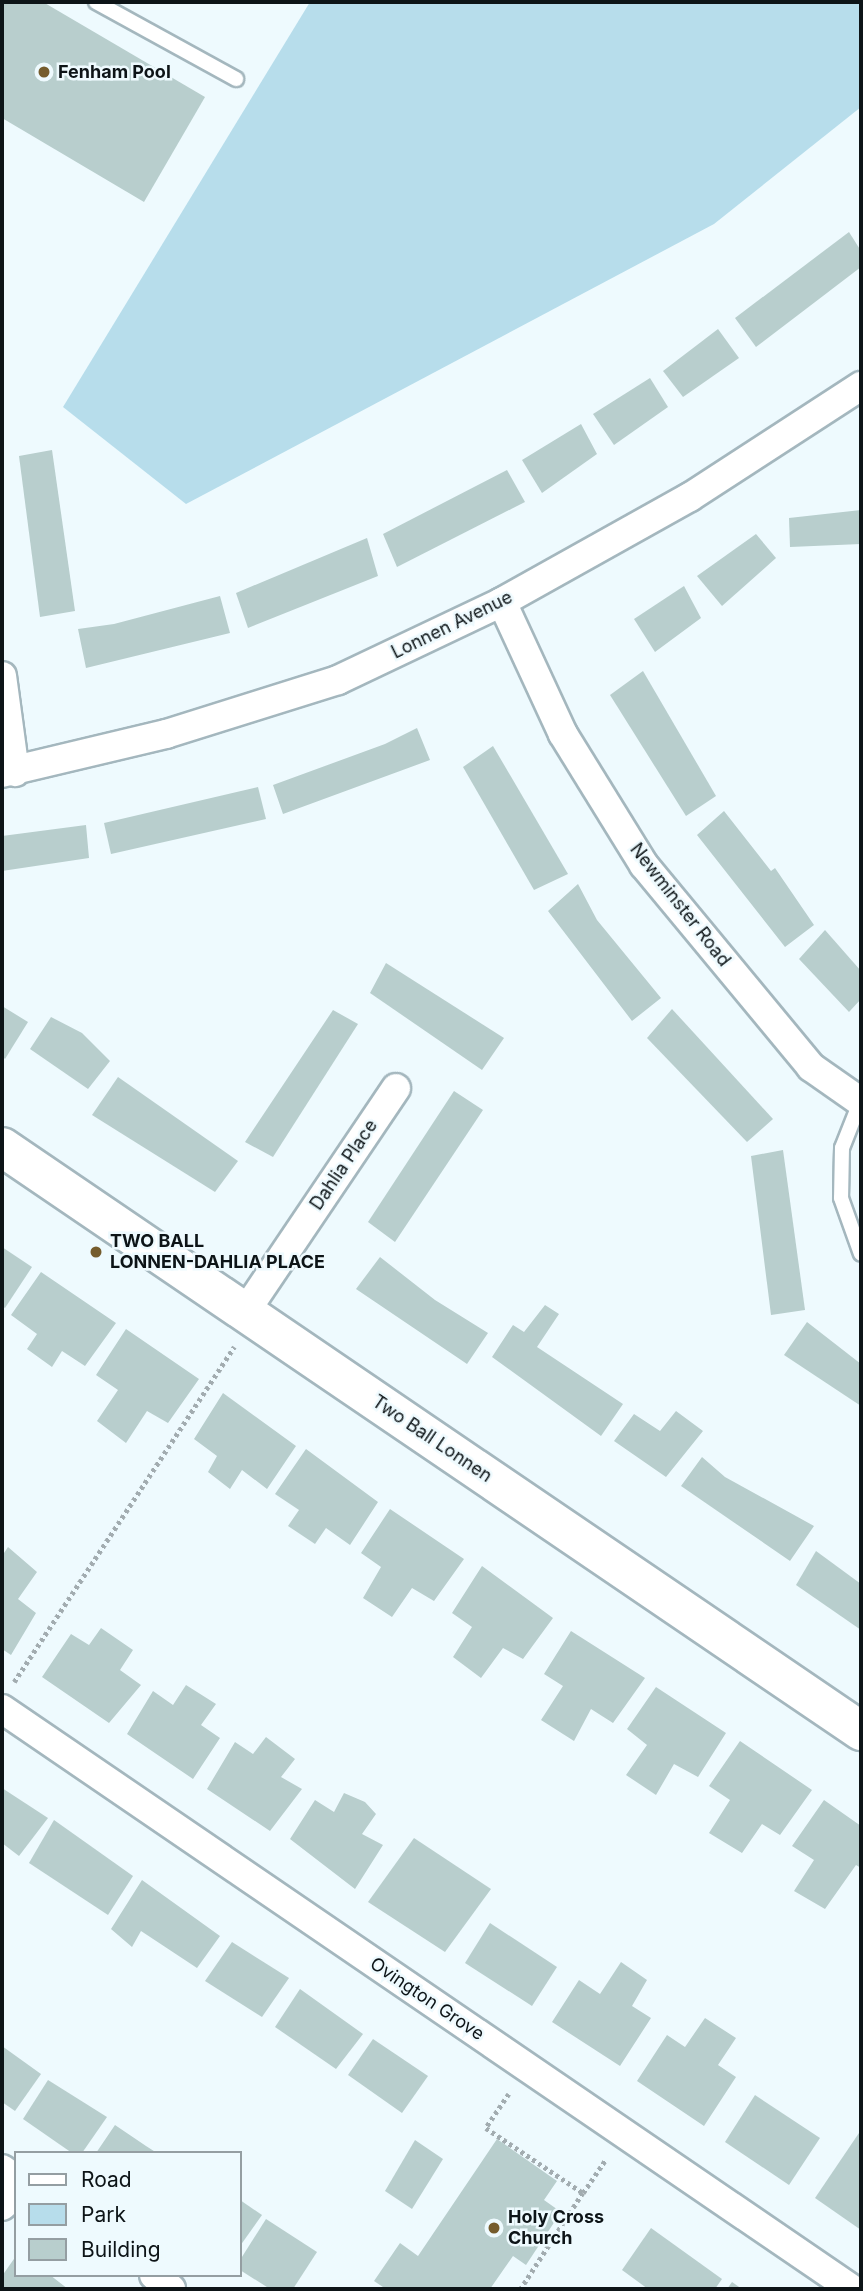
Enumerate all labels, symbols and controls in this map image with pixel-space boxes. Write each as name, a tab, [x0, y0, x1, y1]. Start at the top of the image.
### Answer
place label: Fenham Pool	[58, 61, 171, 83]
marker: Fenham Pool	[36, 64, 52, 80]
street label: Lonnen Avenue	[388, 586, 516, 664]
street label: Newminster Road	[625, 839, 735, 971]
street label: Dahlia Place	[306, 1116, 382, 1214]
place label: TWO BALL LONNEN-DAHLIA PLACE	[110, 1231, 325, 1274]
marker: TWO BALL LONNEN-DAHLIA PLACE	[88, 1244, 104, 1260]
street label: Two Ball Lonnen	[368, 1391, 496, 1487]
street label: Ovington Grove	[366, 1953, 488, 2045]
legend	[14, 2151, 242, 2277]
text: Road	[81, 2167, 132, 2192]
text: Park	[81, 2202, 126, 2227]
place label: Holy Cross Church	[508, 2207, 604, 2250]
marker: Holy Cross Church	[486, 2220, 502, 2236]
text: Building	[81, 2237, 161, 2262]

